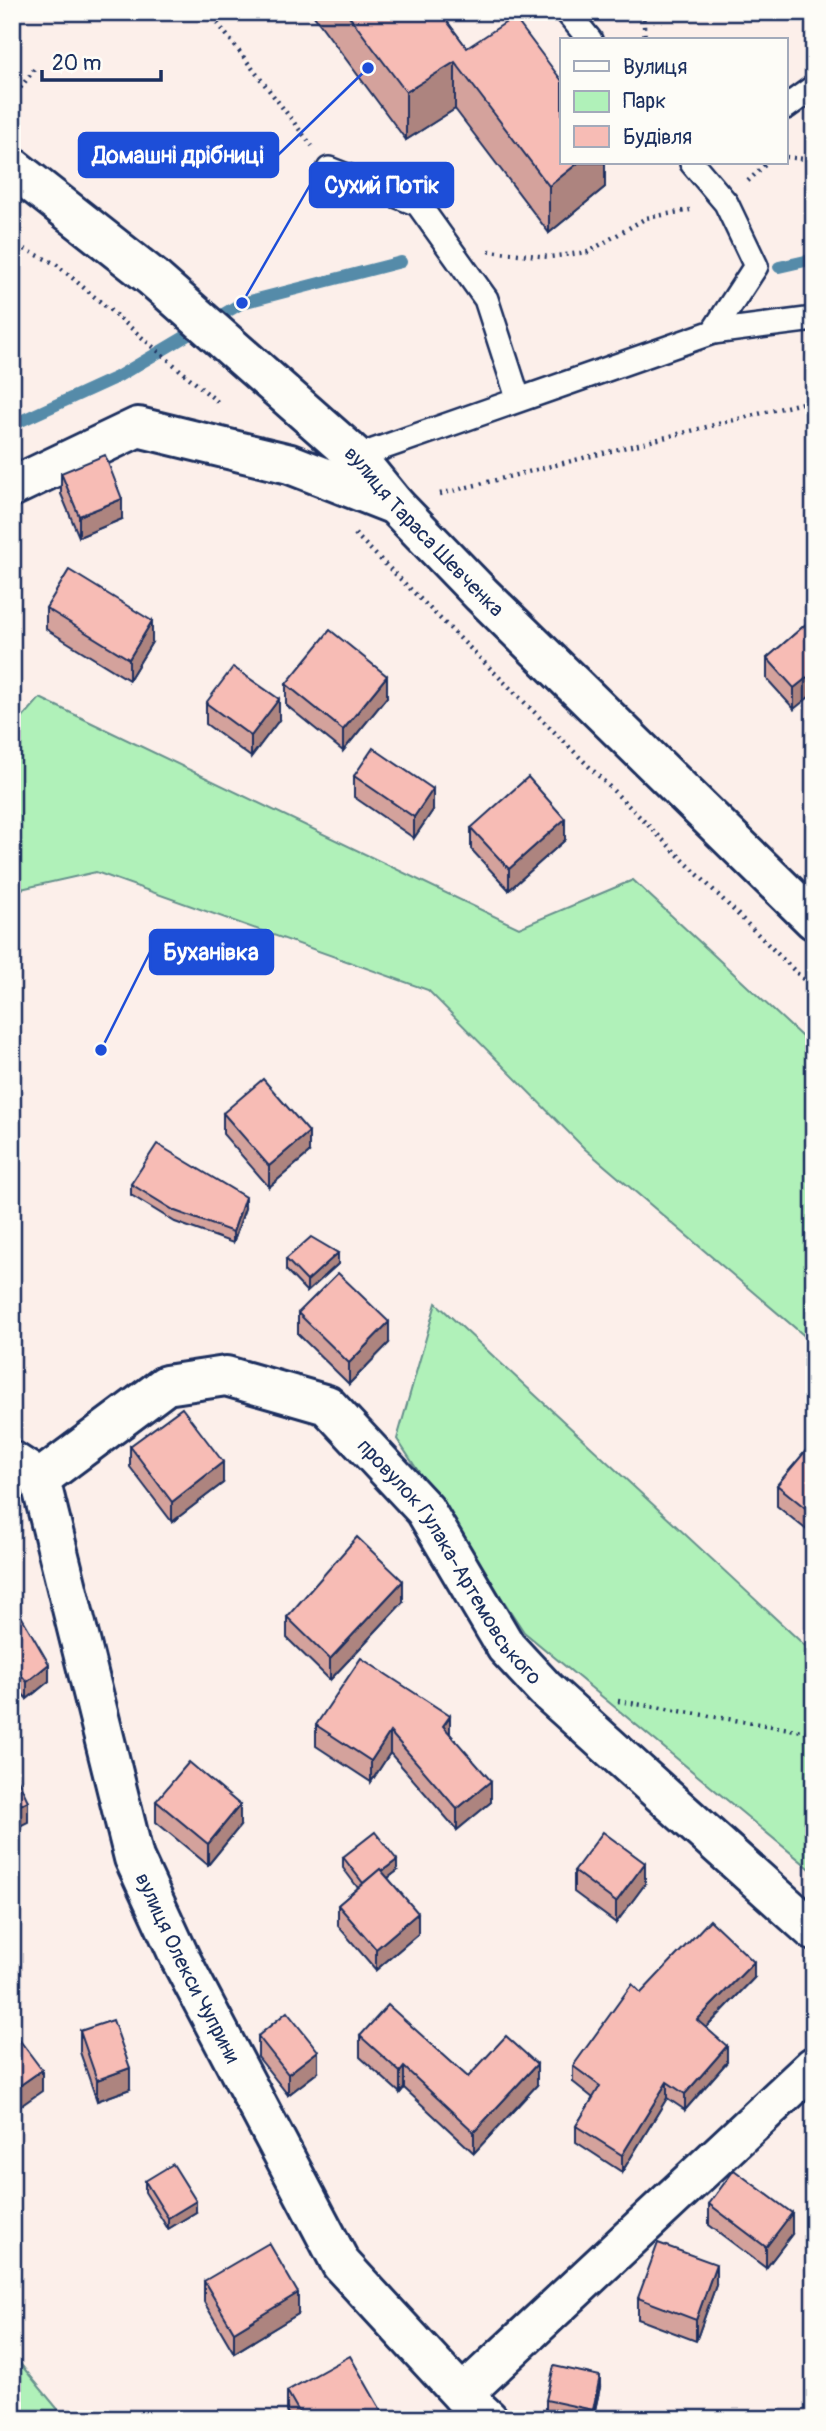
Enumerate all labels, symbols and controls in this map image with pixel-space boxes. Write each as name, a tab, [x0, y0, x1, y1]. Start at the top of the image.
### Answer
scale bar	[42, 38, 161, 82]
legend	[560, 38, 788, 164]
text: 20 m	[52, 50, 101, 77]
text: Вулиця	[623, 54, 687, 81]
text: Парк	[623, 88, 666, 115]
text: Будівля	[623, 124, 692, 151]
callout: Домашні дрібниці	[79, 133, 278, 177]
text: Домашні дрібниці	[90, 141, 264, 170]
callout: Сухий Потік	[310, 163, 453, 207]
text: Сухий Потік	[324, 171, 440, 200]
street label: вулиця Тараса Шевченка	[339, 440, 509, 623]
callout: Буханівка	[150, 930, 273, 974]
text: Буханівка	[163, 938, 259, 967]
street label: провулок Гулака-Артемовського	[351, 1433, 547, 1691]
street label: вулиця Олекси Чуприни	[129, 1869, 246, 2068]

